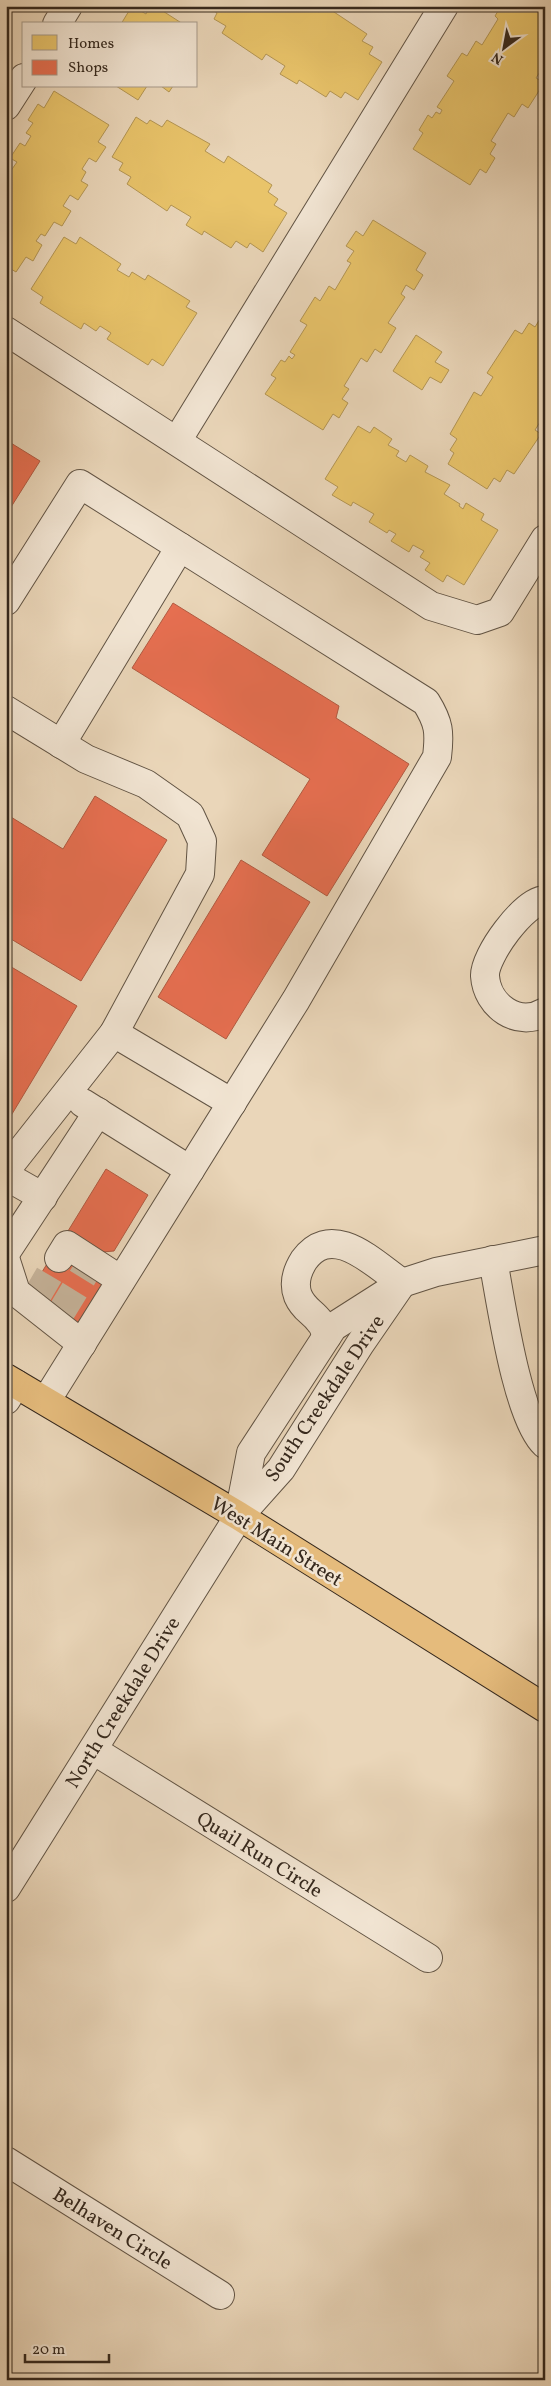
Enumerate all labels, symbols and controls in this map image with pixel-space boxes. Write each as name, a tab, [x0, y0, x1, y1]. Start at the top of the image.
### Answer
legend	[22, 22, 198, 88]
north arrow	[478, 22, 528, 72]
text: Homes	[68, 34, 114, 55]
text: N	[489, 47, 507, 69]
text: Shops	[68, 58, 108, 79]
street label: South Creekdale Drive	[259, 1310, 392, 1488]
street label: West Main Street	[205, 1491, 347, 1594]
street label: North Creekdale Drive	[60, 1612, 188, 1794]
street label: Quail Run Circle	[190, 1806, 327, 1906]
street label: Belhaven Circle	[47, 2182, 177, 2278]
scale bar	[25, 2331, 109, 2363]
text: 20 m	[32, 2340, 65, 2361]

